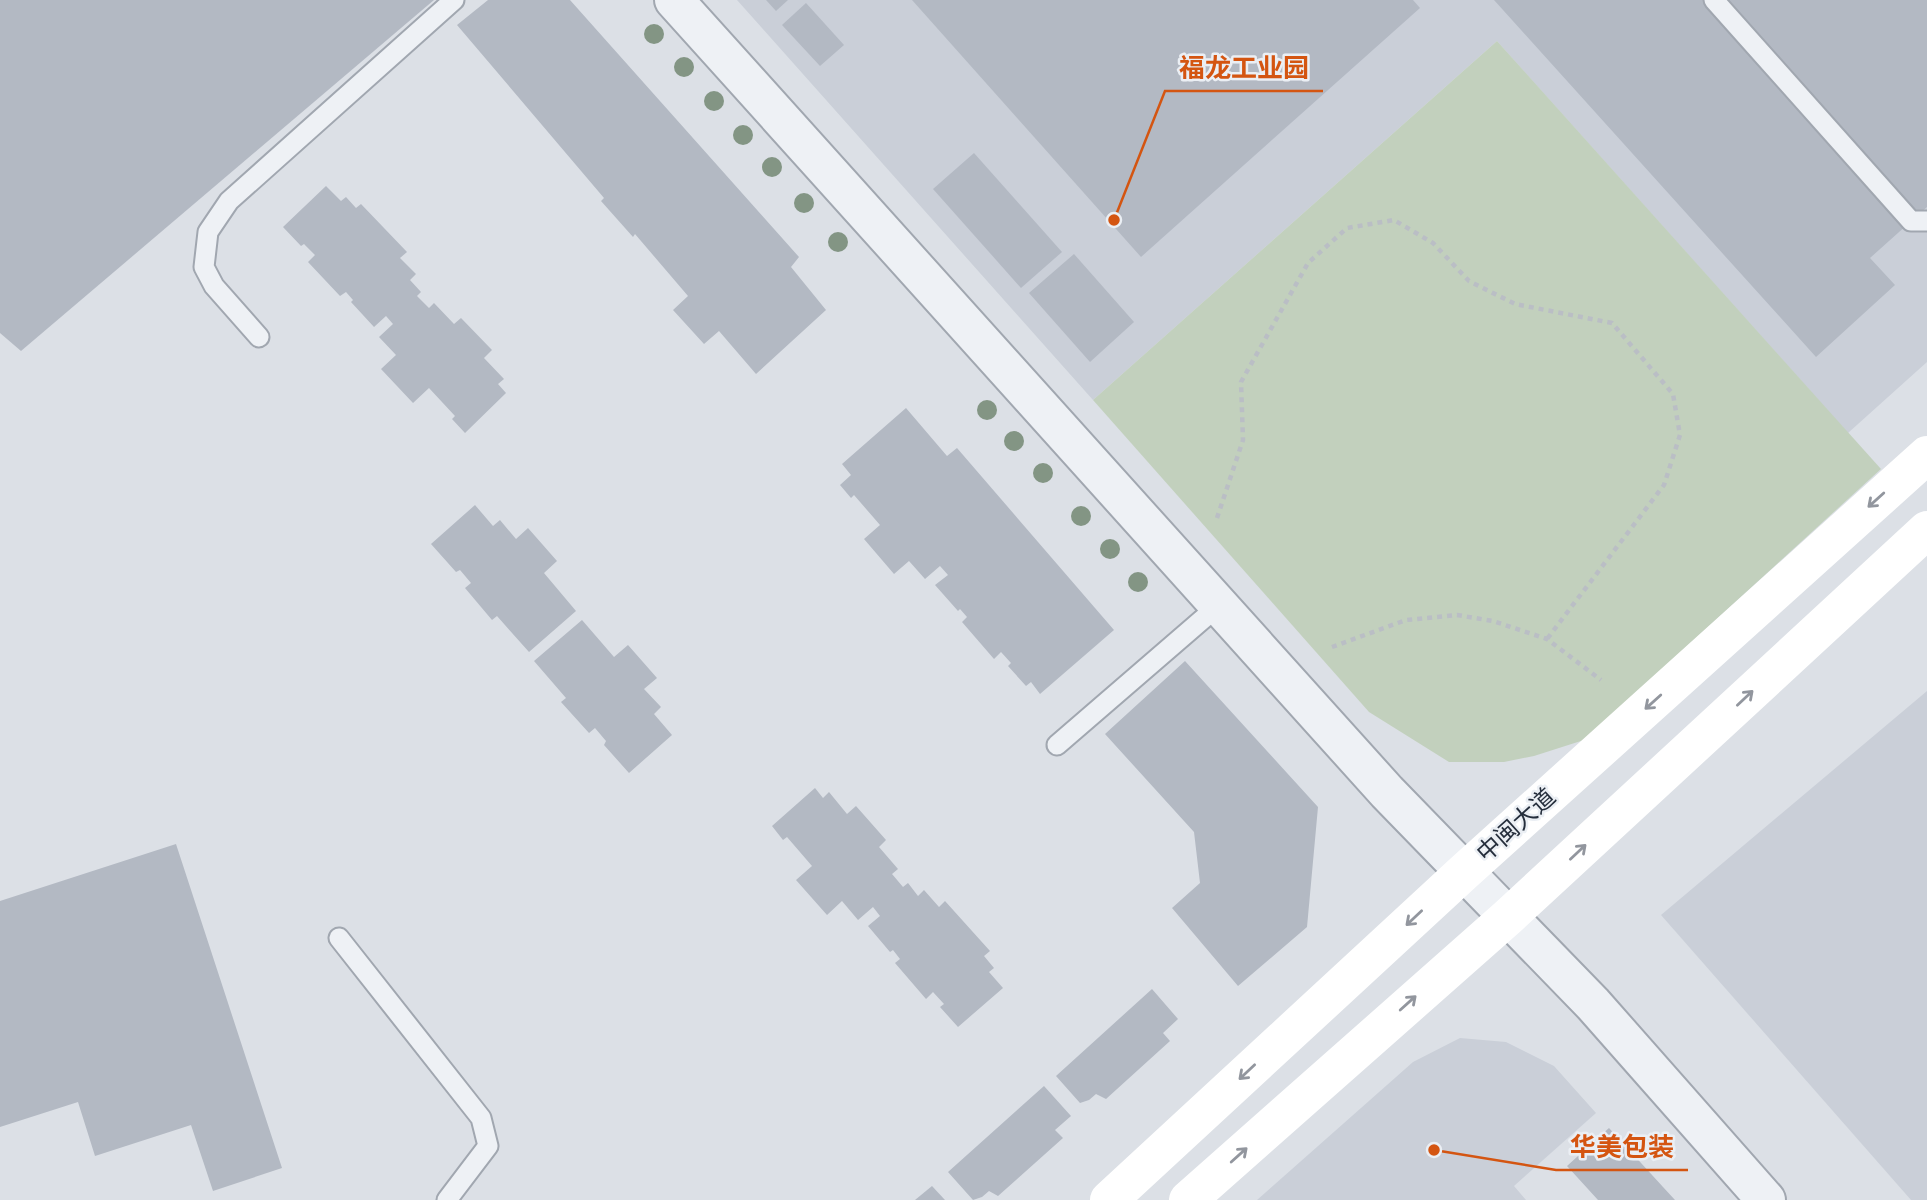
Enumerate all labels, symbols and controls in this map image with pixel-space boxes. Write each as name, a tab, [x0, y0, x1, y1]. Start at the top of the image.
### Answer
callout: 福龙工业园	[1165, 44, 1323, 91]
text: 福龙工业园	[1179, 52, 1309, 84]
one-way arrow	[1867, 492, 1885, 508]
one-way arrow	[1736, 689, 1753, 706]
one-way arrow	[1644, 693, 1662, 709]
street label: 中闽大道	[1470, 782, 1561, 868]
one-way arrow	[1569, 843, 1586, 860]
one-way arrow	[1405, 910, 1423, 926]
one-way arrow	[1399, 995, 1417, 1011]
one-way arrow	[1239, 1064, 1256, 1081]
callout: 华美包装	[1556, 1123, 1688, 1170]
text: 华美包装	[1570, 1131, 1674, 1163]
one-way arrow	[1229, 1147, 1247, 1163]

